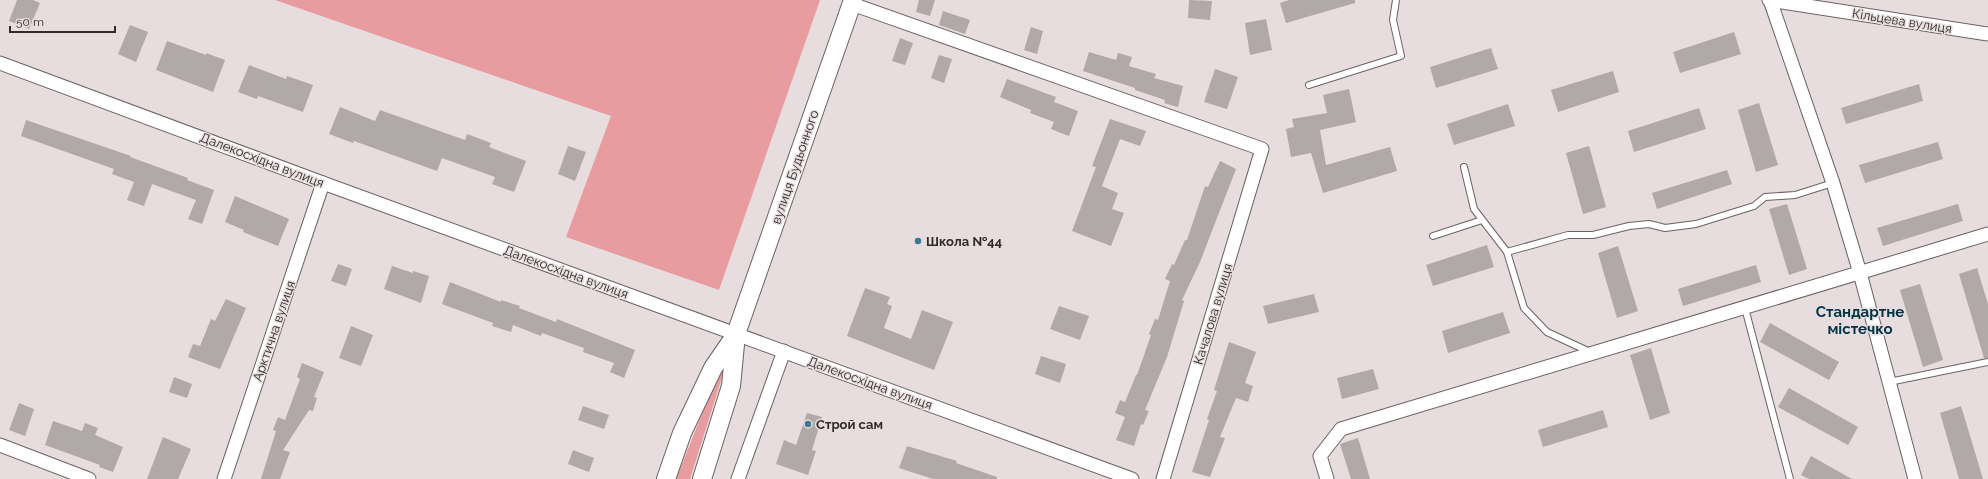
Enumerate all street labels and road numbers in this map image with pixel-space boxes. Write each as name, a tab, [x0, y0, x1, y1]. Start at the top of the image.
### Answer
street label: Кільцева вулиця	[1851, 6, 1953, 36]
street label: вулиця Будьонного	[768, 108, 822, 226]
street label: Далекосхідна вулиця	[198, 129, 326, 191]
street label: Далекосхідна вулиця	[502, 242, 630, 302]
street label: Качалова вулиця	[1190, 262, 1236, 366]
street label: Арктична вулиця	[250, 279, 298, 383]
street label: Далекосхідна вулиця	[806, 353, 934, 413]

